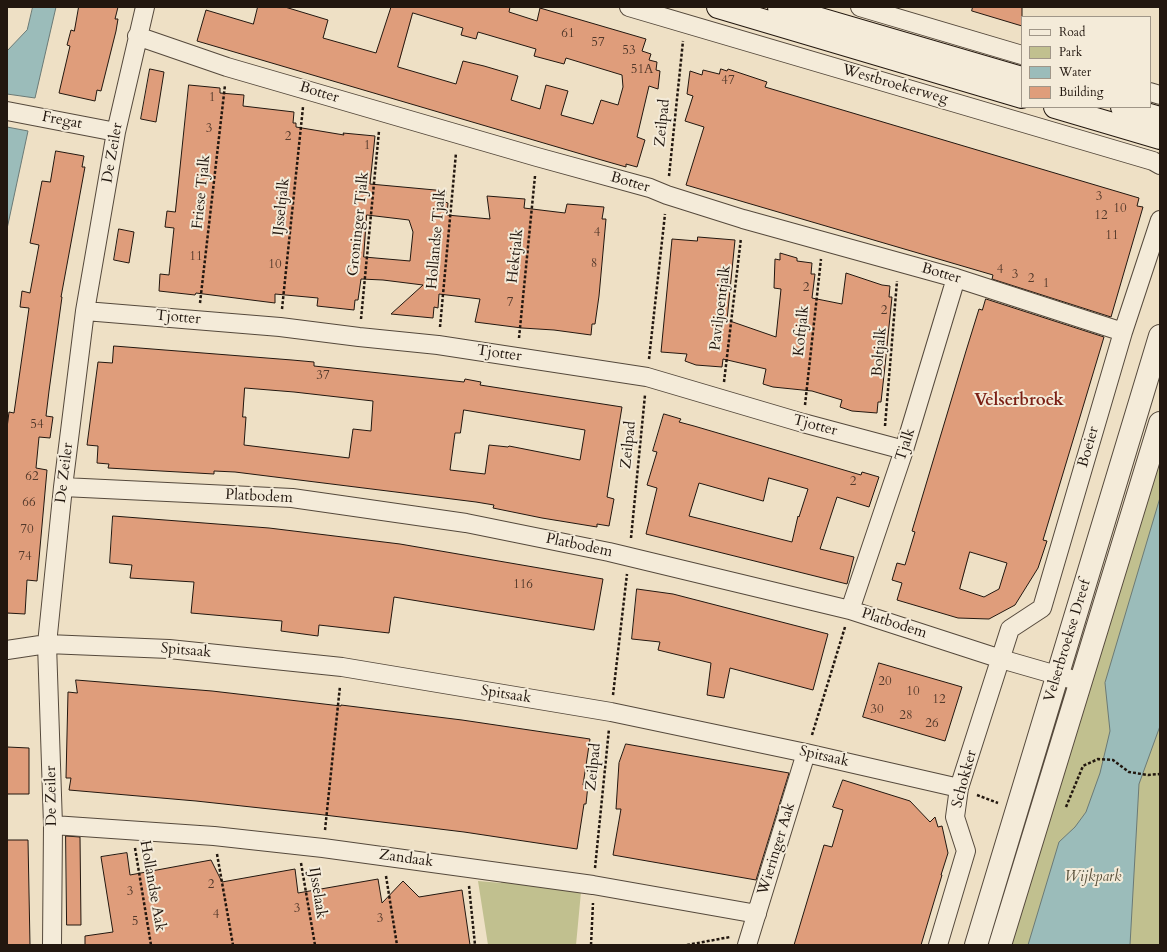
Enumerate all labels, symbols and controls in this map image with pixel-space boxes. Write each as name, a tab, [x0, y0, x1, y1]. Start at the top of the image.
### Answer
legend	[1021, 16, 1151, 108]
text: Road	[1059, 24, 1085, 40]
house number: 61	[561, 26, 575, 42]
house number: 57	[591, 35, 605, 51]
house number: 53	[622, 43, 636, 59]
text: Park	[1059, 44, 1082, 60]
street label: Westbroekerweg	[840, 61, 950, 109]
house number: 51A	[631, 62, 653, 78]
text: Water	[1059, 64, 1091, 80]
house number: 47	[721, 73, 735, 89]
street label: Botter	[297, 79, 341, 107]
text: Building	[1059, 84, 1103, 100]
house number: 1	[209, 90, 215, 106]
street label: Zeilpad	[652, 98, 674, 148]
street label: Fregat	[40, 108, 84, 134]
street label: De Zeiler	[99, 121, 127, 185]
house number: 3	[206, 121, 212, 137]
house number: 2	[285, 129, 291, 145]
house number: 1	[364, 138, 370, 154]
street label: Friese Tjalk	[189, 154, 215, 230]
street label: Botter	[608, 169, 652, 197]
street label: Groninger Tjalk	[345, 171, 373, 277]
street label: IJsseltjalk	[270, 177, 294, 237]
street label: Hollandse Tjalk	[424, 188, 450, 290]
house number: 3	[1096, 189, 1102, 205]
house number: 10	[1113, 201, 1127, 217]
house number: 12	[1094, 208, 1108, 224]
house number: 4	[594, 225, 600, 241]
street label: Hektjalk	[504, 228, 528, 284]
house number: 11	[1105, 228, 1119, 244]
house number: 11	[189, 249, 203, 265]
house number: 8	[591, 256, 597, 272]
house number: 10	[268, 257, 282, 273]
street label: Botter	[919, 260, 963, 288]
house number: 4	[997, 262, 1003, 278]
street label: Paviljoentjalk	[707, 264, 735, 352]
house number: 3	[1012, 267, 1018, 283]
house number: 2	[1028, 271, 1034, 287]
house number: 1	[1043, 276, 1049, 292]
house number: 2	[803, 280, 809, 296]
house number: 7	[507, 295, 513, 311]
house number: 2	[881, 303, 887, 319]
street label: Koftjalk	[790, 305, 814, 357]
street label: Tjotter	[155, 307, 201, 329]
street label: Boltjalk	[869, 327, 891, 377]
street label: Tjotter	[475, 342, 523, 366]
house number: 37	[316, 368, 330, 384]
district label: Velserbroek	[974, 391, 1064, 411]
street label: Tjotter	[791, 411, 839, 441]
house number: 54	[30, 417, 44, 433]
street label: Zeilpad	[618, 420, 640, 470]
street label: Boeier	[1075, 425, 1103, 469]
street label: Tjalk	[892, 426, 920, 464]
street label: De Zeiler	[52, 442, 78, 504]
house number: 62	[25, 469, 39, 485]
house number: 2	[850, 474, 856, 490]
street label: Platbodem	[225, 486, 293, 508]
house number: 66	[22, 495, 36, 511]
house number: 70	[20, 522, 34, 538]
street label: Platbodem	[544, 530, 614, 562]
house number: 74	[18, 549, 32, 565]
house number: 116	[513, 577, 533, 593]
street label: Velserbroekse Dreef	[1041, 578, 1095, 704]
street label: Platbodem	[859, 605, 929, 643]
street label: Spitsaak	[160, 640, 212, 662]
house number: 20	[878, 674, 892, 690]
street label: Spitsaak	[480, 682, 532, 708]
house number: 10	[906, 684, 920, 700]
house number: 12	[932, 692, 946, 708]
house number: 30	[870, 702, 884, 718]
house number: 28	[899, 708, 913, 724]
house number: 26	[925, 716, 939, 732]
street label: Zeilpad	[583, 742, 605, 792]
street label: Spitsaak	[797, 743, 851, 771]
street label: Schokker	[949, 748, 981, 810]
street label: De Zeiler	[42, 765, 62, 827]
street label: Wieringer Aak	[754, 801, 800, 897]
street label: Hollandse Aak	[135, 839, 169, 933]
street label: Zandaak	[378, 846, 434, 872]
street label: IJsselaak	[304, 866, 330, 920]
park label: Wijkpark	[1065, 869, 1121, 887]
house number: 2	[208, 877, 214, 893]
house number: 3	[127, 884, 133, 900]
house number: 3	[294, 901, 300, 917]
house number: 4	[213, 907, 219, 923]
house number: 3	[377, 911, 383, 927]
house number: 5	[132, 914, 138, 930]

